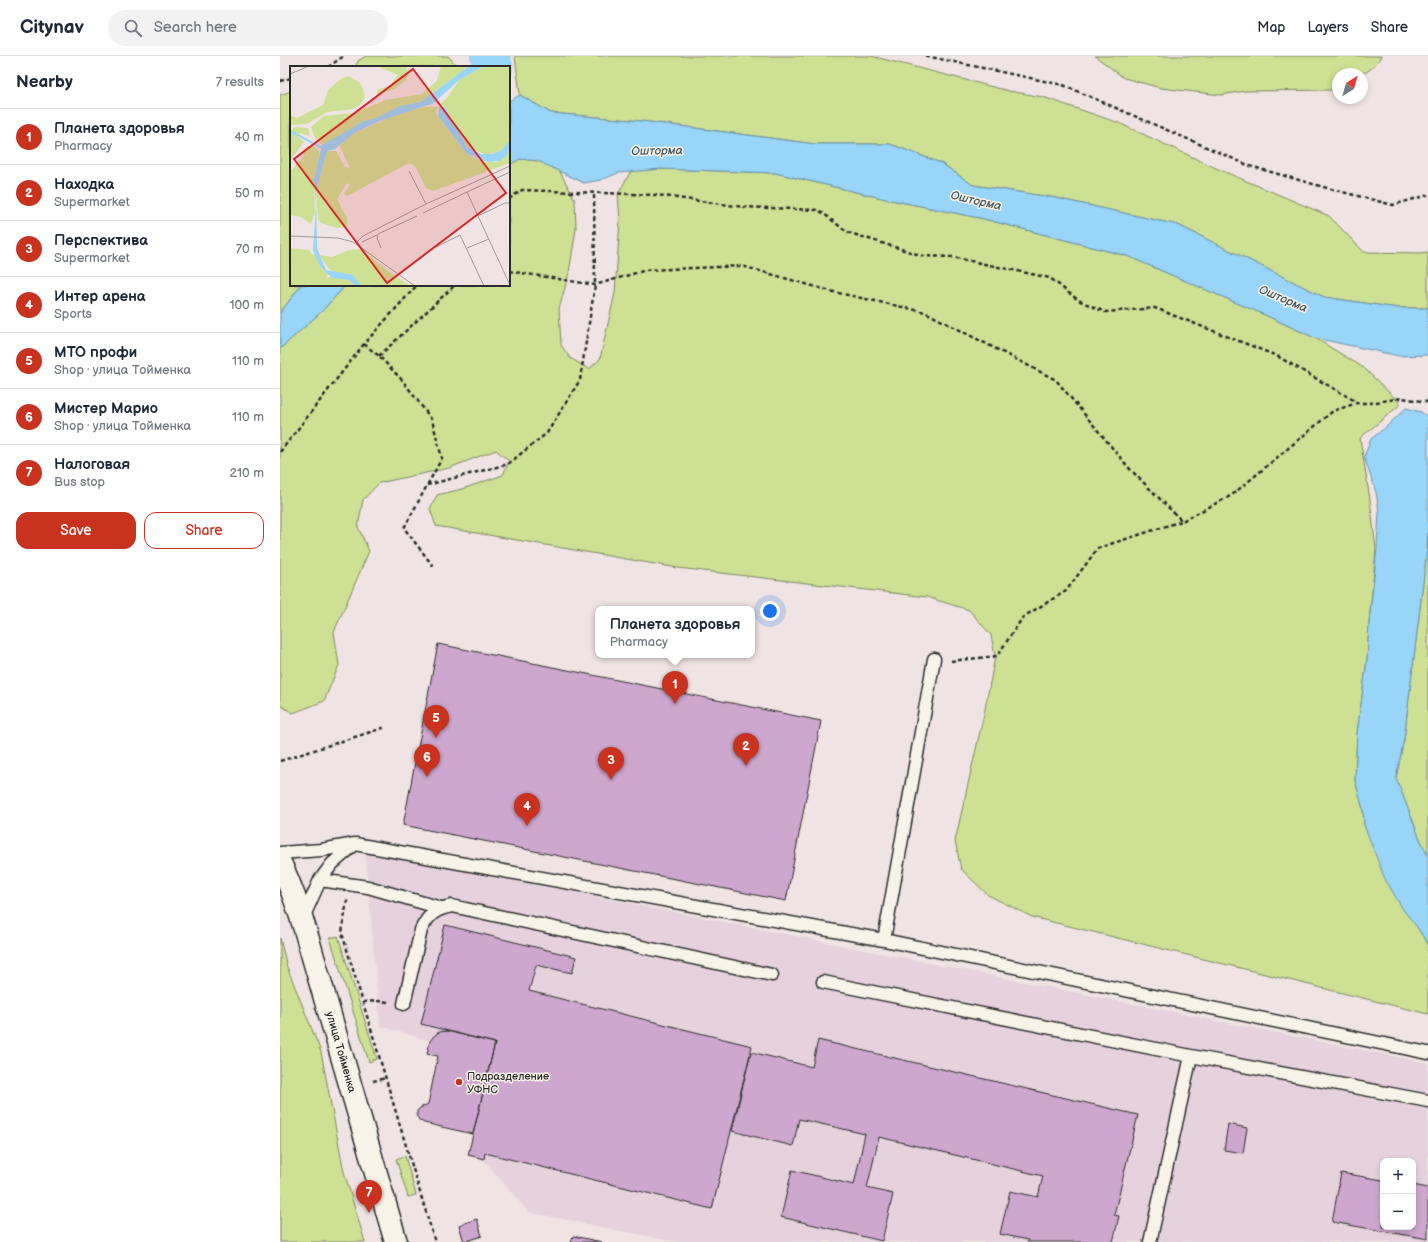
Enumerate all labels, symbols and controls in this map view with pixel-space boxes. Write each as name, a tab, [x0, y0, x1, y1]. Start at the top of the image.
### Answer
search box	[108, 10, 388, 46]
text: Citynav	[20, 16, 84, 39]
icon: search	[122, 17, 144, 39]
text: Search here	[154, 18, 237, 37]
text: Map	[1257, 19, 1285, 36]
text: Layers	[1307, 19, 1349, 36]
text: Share	[1371, 19, 1408, 36]
inset map	[290, 66, 510, 286]
north arrow	[1332, 68, 1368, 104]
text: Nearby	[16, 72, 73, 92]
text: 7 results	[216, 74, 264, 90]
text: Планета здоровья	[54, 119, 185, 138]
text: 1	[26, 129, 32, 145]
text: 40 m	[234, 129, 264, 145]
text: Pharmacy	[54, 138, 112, 154]
water label: Ошторма	[631, 143, 683, 159]
text: Находка	[54, 175, 114, 194]
text: 2	[25, 185, 33, 201]
text: 50 m	[235, 185, 264, 201]
water label: Ошторма	[949, 188, 1003, 214]
text: Supermarket	[54, 194, 130, 210]
text: Перспектива	[54, 231, 148, 250]
text: 3	[25, 241, 33, 257]
text: 70 m	[236, 241, 264, 257]
text: Supermarket	[54, 250, 130, 266]
water label: Ошторма	[1256, 282, 1310, 316]
text: Интер арена	[54, 287, 146, 306]
text: 4	[25, 297, 33, 313]
text: 100 m	[229, 297, 264, 313]
text: Sports	[54, 306, 92, 322]
text: МТО профи	[54, 343, 137, 362]
text: 5	[25, 353, 33, 369]
text: 110 m	[232, 353, 264, 369]
text: Shop · улица Тойменка	[54, 362, 191, 378]
text: Мистер Марио	[54, 399, 158, 418]
text: 6	[25, 409, 33, 425]
text: 110 m	[232, 409, 264, 425]
text: Shop · улица Тойменка	[54, 418, 191, 434]
text: Налоговая	[54, 455, 130, 474]
text: 7	[25, 465, 33, 481]
text: 210 m	[230, 465, 264, 481]
text: Bus stop	[54, 474, 105, 490]
button: Save	[16, 512, 136, 549]
button: Share	[144, 512, 264, 549]
your location	[760, 601, 780, 621]
popup	[595, 606, 755, 658]
text: Планета здоровья	[610, 615, 740, 634]
text: Pharmacy	[610, 634, 668, 650]
pin: 1	[662, 671, 688, 704]
pin: 5	[423, 705, 449, 738]
pin: 2	[733, 733, 759, 766]
pin: 6	[414, 744, 440, 777]
pin: 3	[598, 747, 624, 780]
pin: 4	[514, 793, 540, 826]
street label: улица Тойменка	[323, 1010, 359, 1094]
place label: Подразделение УФНС	[467, 1070, 549, 1096]
marker: Подразделение УФНС	[454, 1077, 464, 1087]
map controls	[1380, 1158, 1416, 1230]
button: +	[1380, 1158, 1416, 1194]
pin: 7	[356, 1180, 382, 1213]
button: −	[1380, 1194, 1416, 1230]

